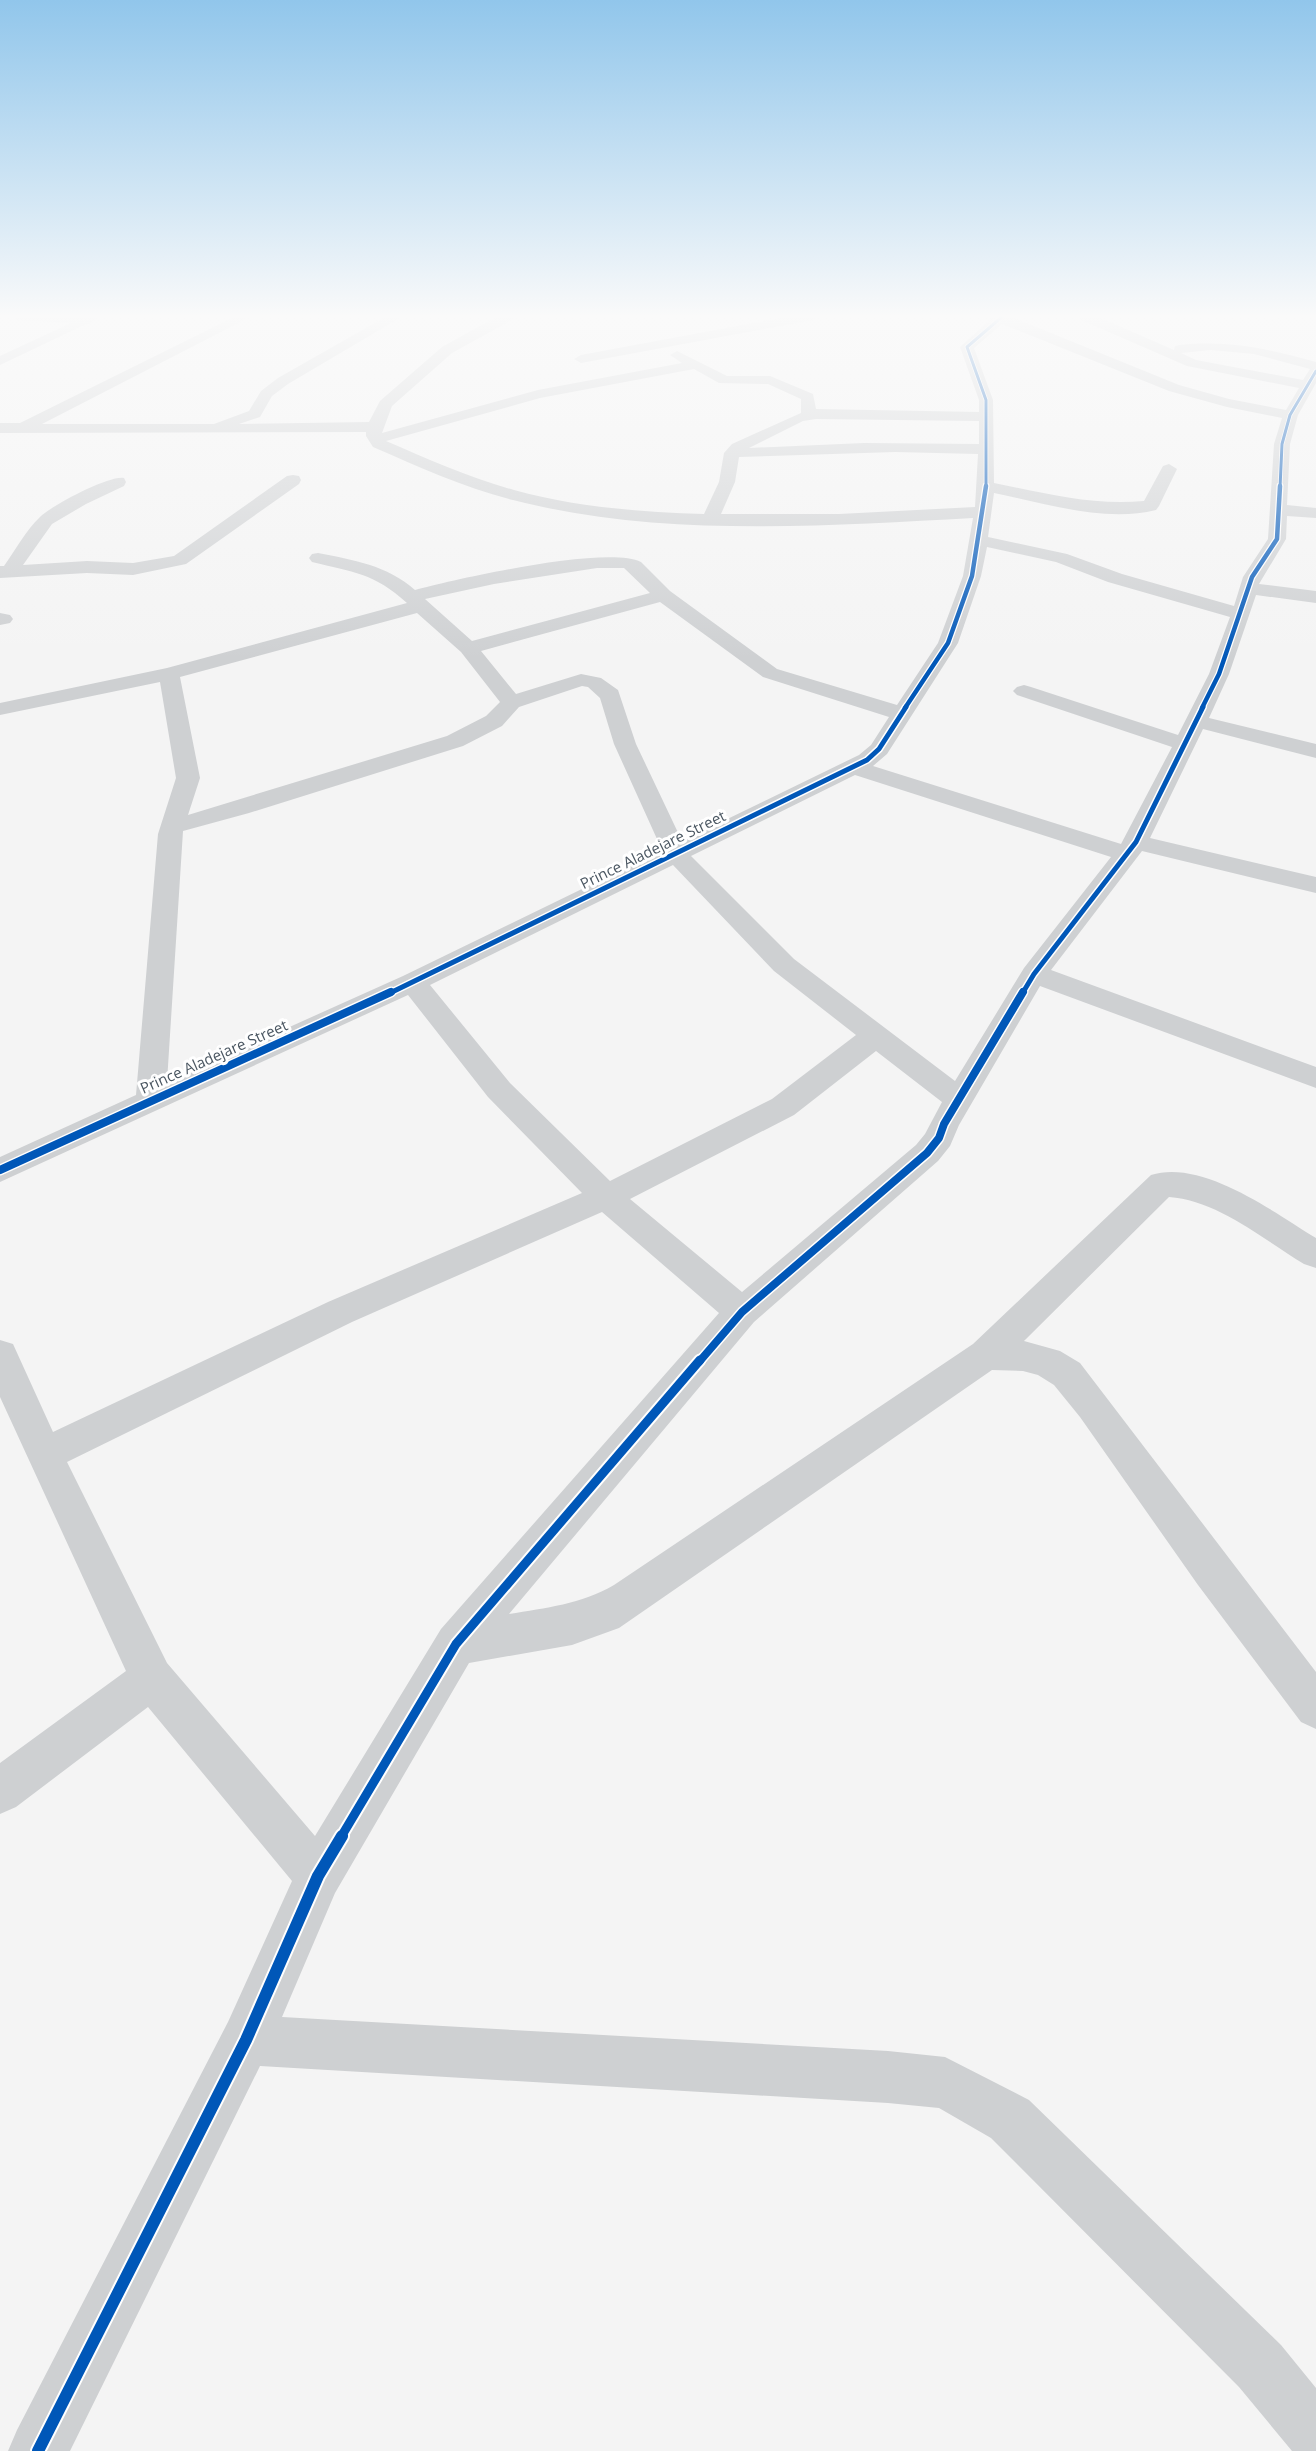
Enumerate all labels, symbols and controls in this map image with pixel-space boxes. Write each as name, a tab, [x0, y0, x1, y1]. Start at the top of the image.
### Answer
street label: Prince Aladejare Street	[577, 805, 729, 893]
street label: Prince Aladejare Street	[137, 1015, 290, 1098]

